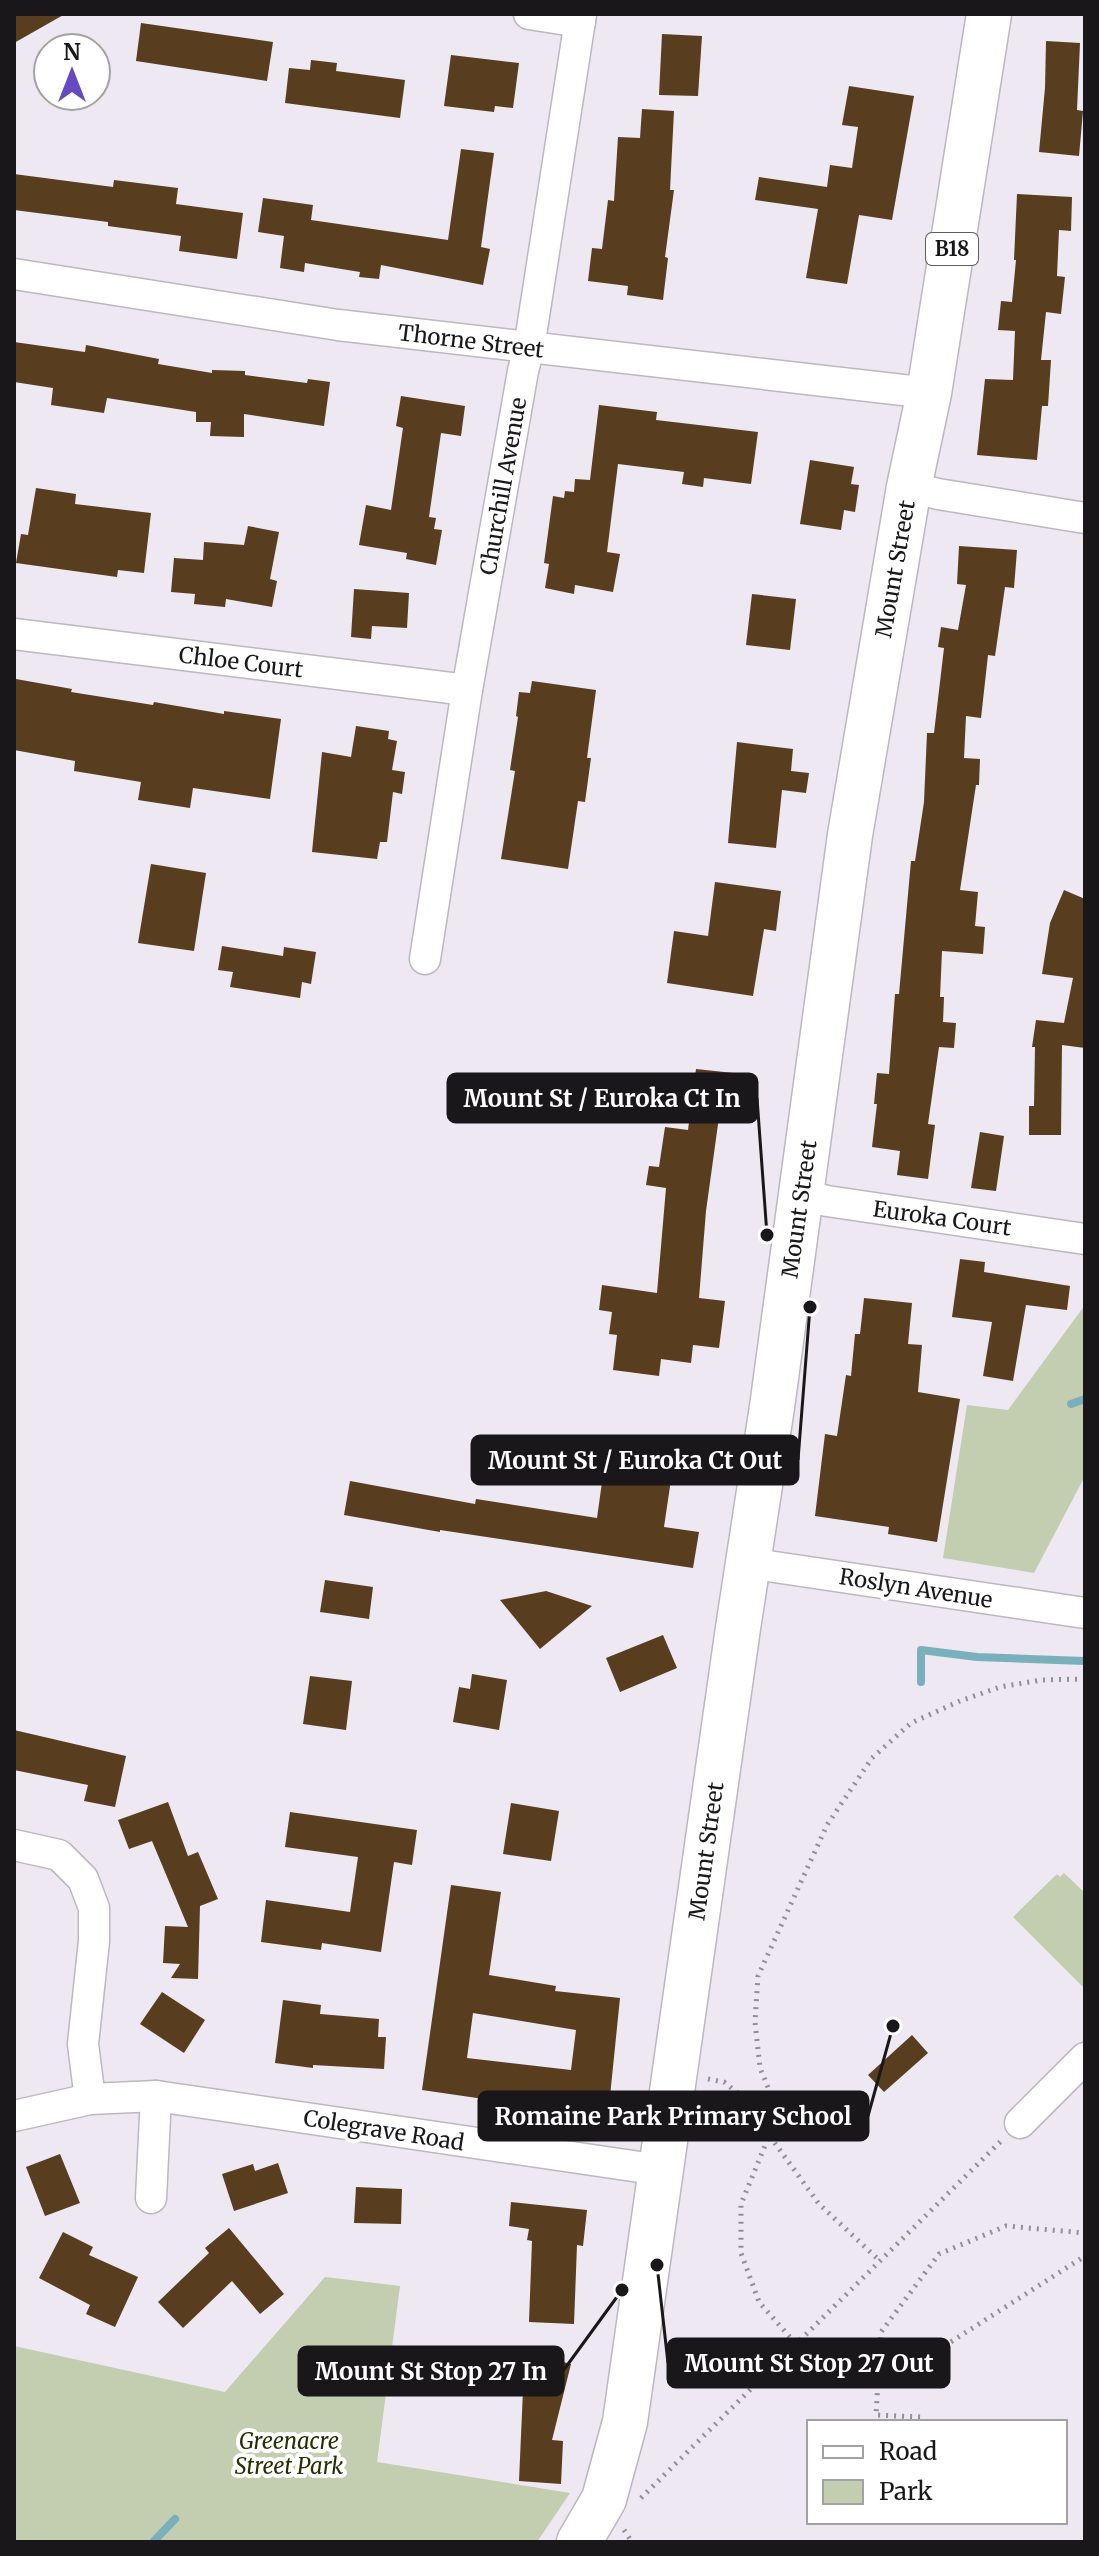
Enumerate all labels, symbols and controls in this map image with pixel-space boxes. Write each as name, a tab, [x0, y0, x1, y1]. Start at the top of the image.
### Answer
north arrow	[32, 32, 112, 112]
text: N	[63, 38, 81, 66]
road number: B18	[926, 233, 978, 265]
street label: Thorne Street	[396, 318, 546, 364]
street label: Churchill Avenue	[474, 395, 532, 577]
street label: Mount Street	[869, 498, 921, 640]
street label: Chloe Court	[177, 640, 305, 684]
callout: Mount St / Euroka Ct In	[448, 1074, 757, 1122]
text: Mount St / Euroka Ct In	[464, 1083, 740, 1114]
street label: Mount Street	[775, 1138, 823, 1280]
street label: Euroka Court	[871, 1194, 1013, 1242]
callout: Mount St / Euroka Ct Out	[472, 1436, 798, 1484]
text: Mount St / Euroka Ct Out	[488, 1445, 782, 1476]
street label: Roslyn Avenue	[837, 1562, 995, 1614]
street label: Mount Street	[682, 1780, 730, 1922]
callout: Romaine Park Primary School	[479, 2092, 868, 2140]
text: Romaine Park Primary School	[495, 2101, 852, 2132]
street label: Colegrave Road	[302, 2103, 466, 2157]
callout: Mount St Stop 27 Out	[668, 2339, 949, 2387]
callout: Mount St Stop 27 In	[299, 2347, 563, 2395]
text: Mount St Stop 27 Out	[684, 2348, 934, 2379]
text: Mount St Stop 27 In	[315, 2356, 547, 2387]
legend	[807, 2420, 1067, 2524]
park label: Greenacre Street Park	[235, 2427, 343, 2480]
text: Road	[879, 2436, 937, 2467]
text: Park	[879, 2476, 933, 2507]

